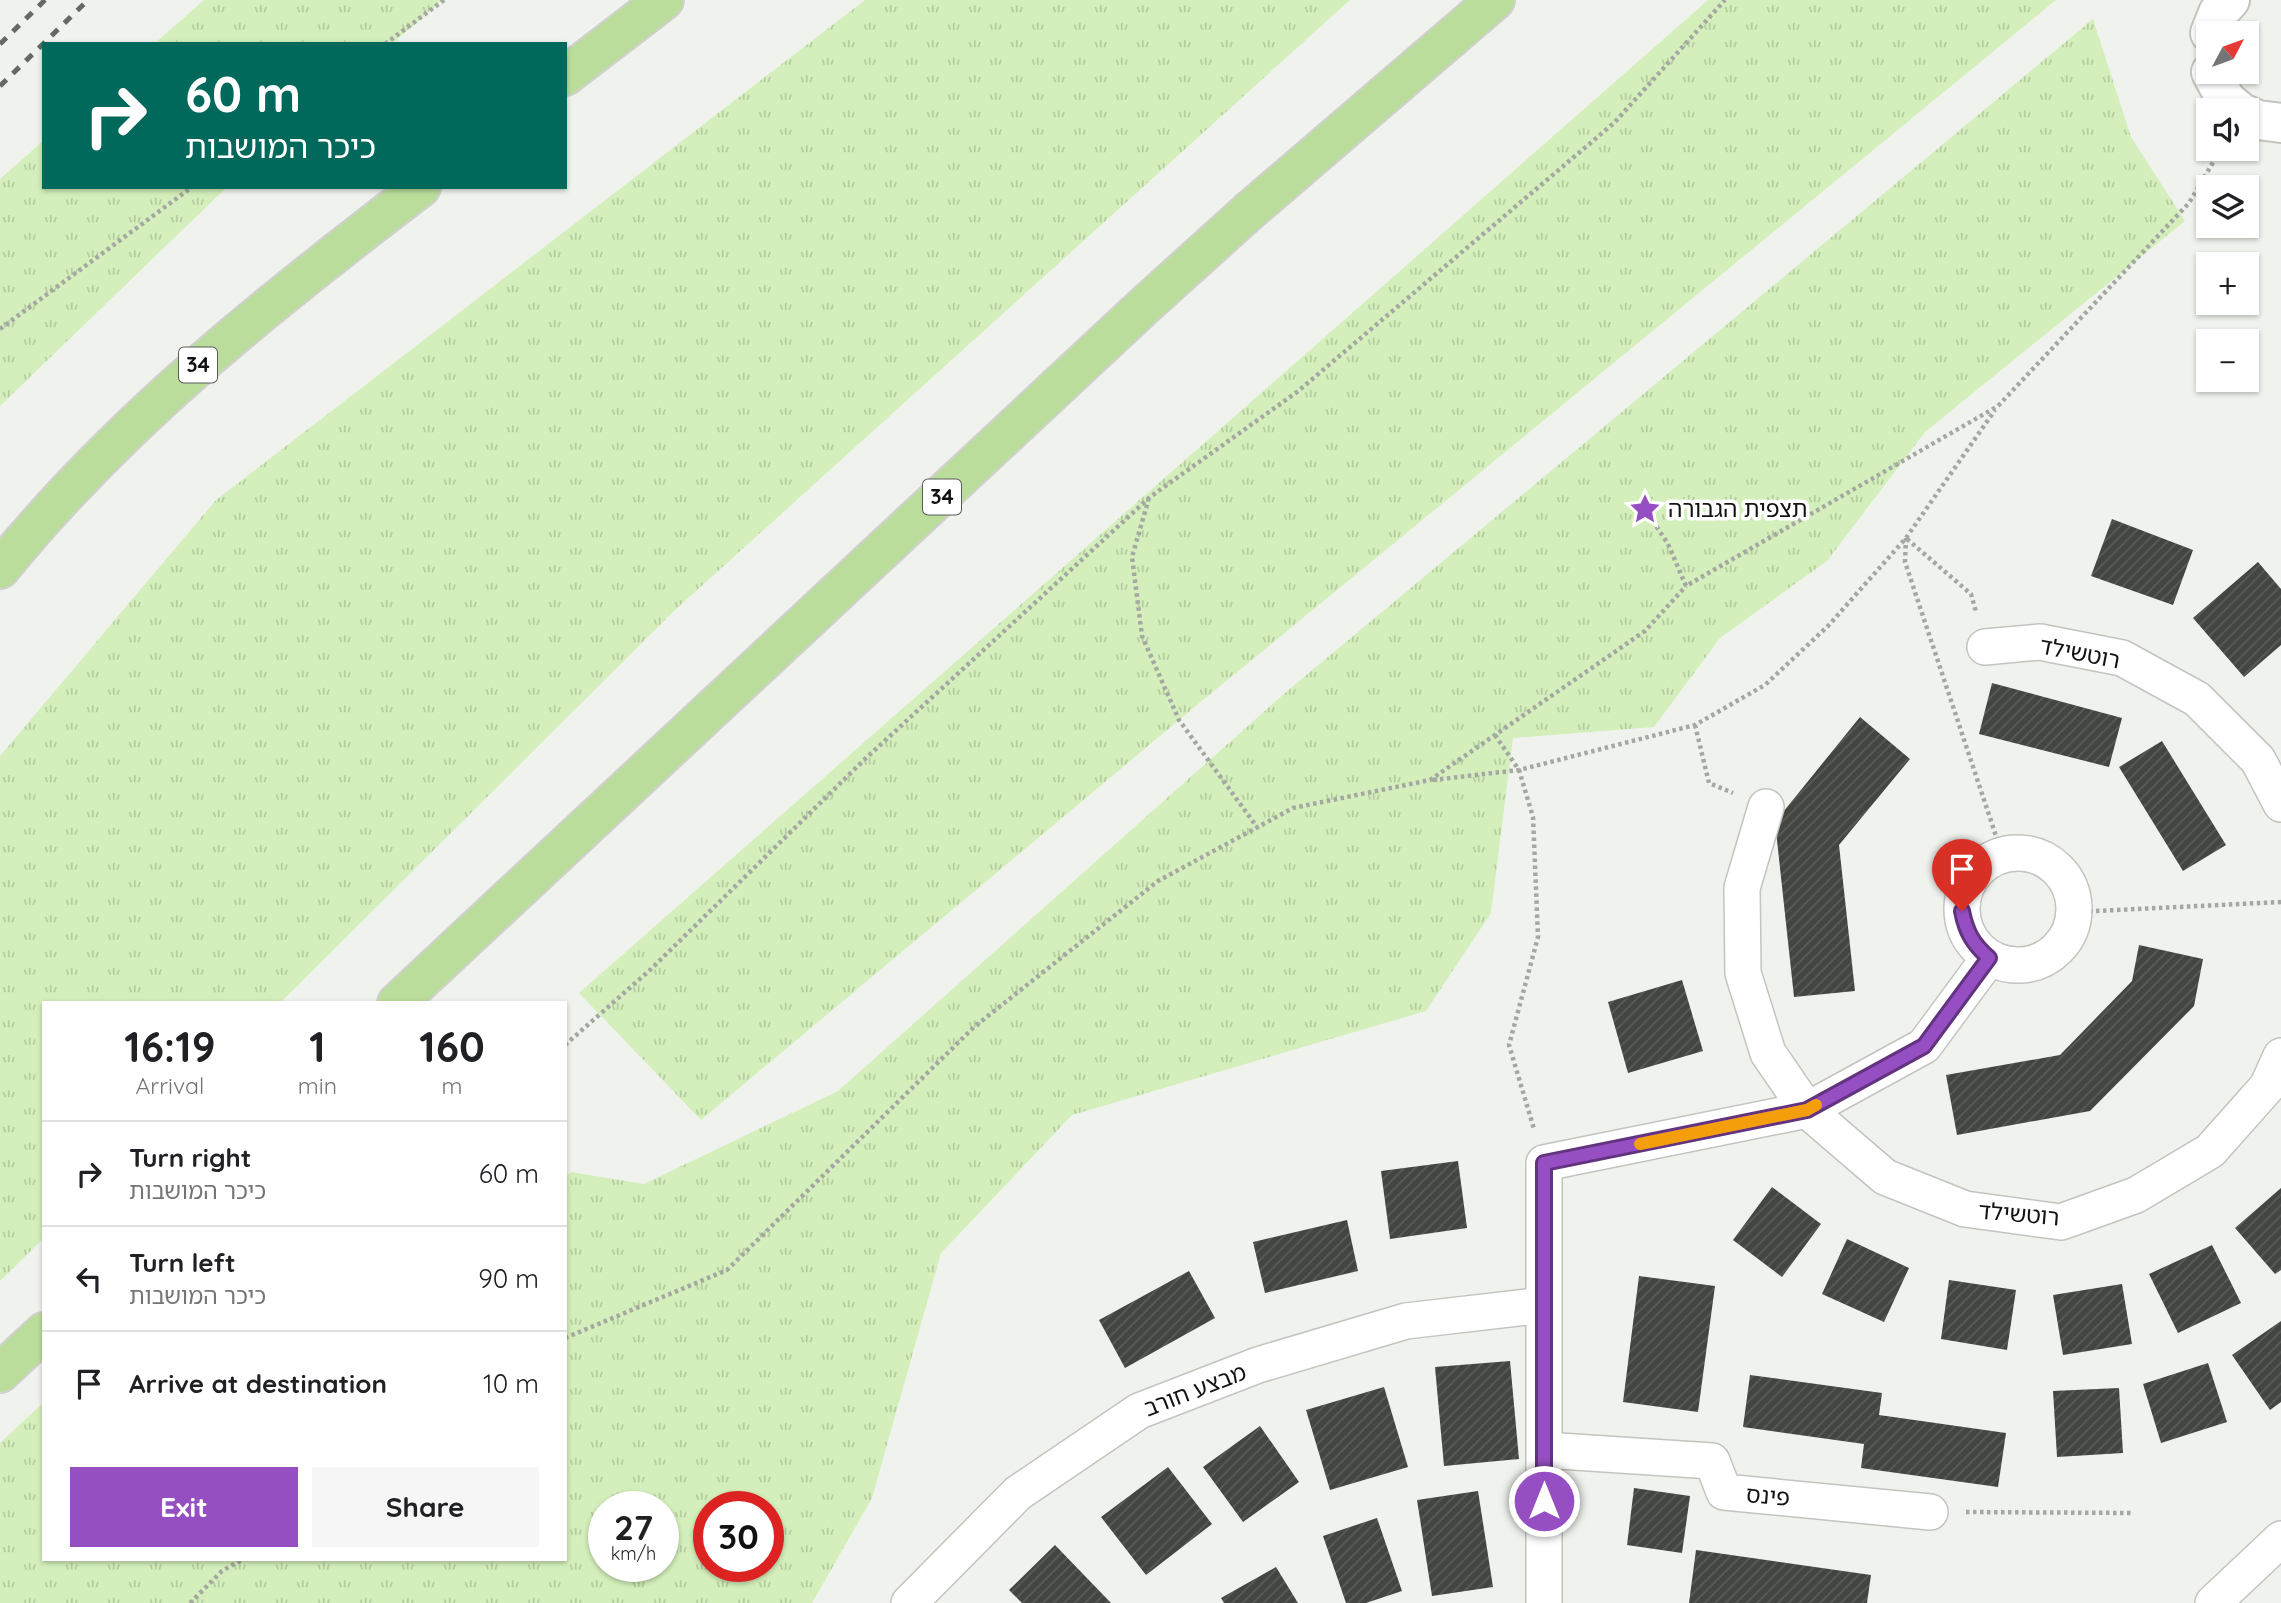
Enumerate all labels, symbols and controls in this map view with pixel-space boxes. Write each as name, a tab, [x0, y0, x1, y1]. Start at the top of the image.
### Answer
north arrow	[2196, 21, 2259, 84]
map controls	[2196, 21, 2259, 392]
text: 60 m	[185, 63, 301, 124]
icon: right	[70, 70, 161, 161]
button: sound	[2196, 98, 2259, 161]
text: כיכר המושבות	[185, 126, 376, 166]
button: layers	[2196, 175, 2259, 238]
button: +	[2196, 252, 2259, 315]
button: −	[2196, 329, 2259, 392]
road number: 34	[179, 348, 217, 382]
road number: 34	[923, 480, 961, 514]
place icon: תצפית הגבורה	[1628, 492, 1662, 526]
place label: תצפית הגבורה	[1668, 494, 1808, 523]
street label: רוטשילד	[2037, 631, 2123, 674]
pin	[1932, 839, 1992, 911]
icon: arrive	[1943, 850, 1981, 888]
text: 16:19	[124, 1020, 216, 1073]
text: 1	[309, 1020, 326, 1073]
text: 160	[419, 1020, 485, 1073]
text: Arrival	[135, 1071, 204, 1100]
text: min	[298, 1071, 337, 1100]
text: m	[442, 1071, 463, 1100]
text: Turn right	[129, 1141, 251, 1174]
icon: right	[70, 1155, 108, 1193]
text: 60 m	[479, 1157, 539, 1190]
text: כיכר המושבות	[129, 1176, 266, 1205]
street label: רוטשילד	[1977, 1196, 2061, 1231]
text: Turn left	[129, 1246, 236, 1279]
icon: left	[70, 1260, 108, 1298]
text: 90 m	[478, 1262, 539, 1295]
text: כיכר המושבות	[129, 1281, 266, 1310]
street label: מבצע חורב	[1140, 1357, 1250, 1422]
icon: arrive	[70, 1365, 108, 1403]
text: Arrive at destination	[129, 1367, 387, 1400]
text: 10 m	[483, 1367, 539, 1400]
position arrow	[1507, 1464, 1581, 1538]
button: Exit	[70, 1467, 298, 1547]
button: Share	[312, 1467, 539, 1547]
street label: פינס	[1745, 1479, 1791, 1512]
speed limit sign: 30	[693, 1491, 784, 1582]
text: 27	[614, 1505, 653, 1549]
text: km/h	[611, 1542, 656, 1565]

